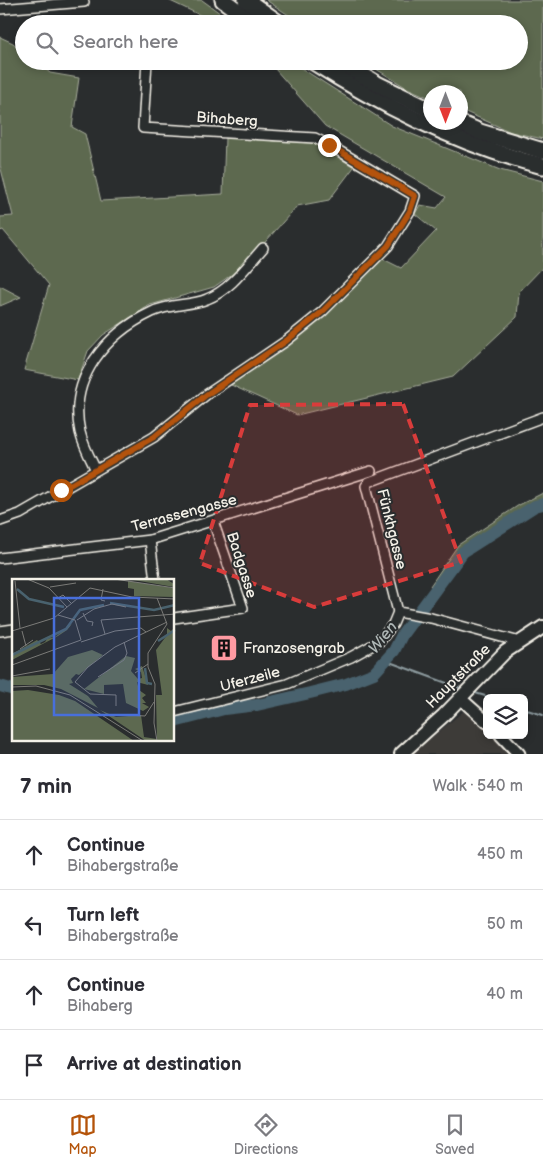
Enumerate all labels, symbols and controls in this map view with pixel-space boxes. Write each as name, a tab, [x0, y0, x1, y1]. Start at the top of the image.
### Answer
search box	[15, 15, 528, 70]
icon: search	[33, 29, 61, 57]
text: Search here	[73, 31, 178, 54]
north arrow	[423, 85, 468, 130]
street label: Bihaberg	[196, 108, 258, 131]
route end	[318, 134, 341, 157]
route start	[50, 479, 73, 502]
street label: Fünkhgasse	[372, 487, 411, 571]
street label: Terrassengasse	[129, 490, 239, 537]
street label: Badgasse	[222, 530, 261, 601]
inset map	[12, 579, 175, 742]
water label: Wien	[365, 618, 402, 658]
building icon: Franzosengrab	[209, 633, 239, 663]
place label: Franzosengrab	[243, 639, 346, 658]
street label: Hauptstraße	[422, 640, 495, 713]
street label: Uferzeile	[218, 662, 282, 697]
map controls	[483, 694, 528, 739]
button: layers	[483, 694, 528, 739]
text: 7 min	[20, 774, 72, 799]
text: Walk · 540 m	[433, 777, 523, 796]
text: Continue	[67, 834, 145, 857]
icon: ahead	[20, 841, 48, 869]
text: 450 m	[477, 845, 523, 864]
text: Bihabergstraße	[67, 857, 179, 876]
text: Turn left	[67, 904, 139, 927]
icon: left	[20, 911, 48, 939]
text: 50 m	[487, 915, 523, 934]
text: Bihabergstraße	[67, 927, 179, 946]
text: Continue	[67, 974, 145, 997]
icon: ahead	[20, 981, 48, 1009]
text: 40 m	[486, 985, 523, 1004]
text: Bihaberg	[67, 997, 133, 1016]
icon: arrive	[20, 1051, 48, 1079]
text: Arrive at destination	[67, 1053, 242, 1076]
tab: Map	[69, 1111, 97, 1158]
tab: Directions	[234, 1111, 298, 1158]
tab: Saved	[435, 1111, 474, 1158]

